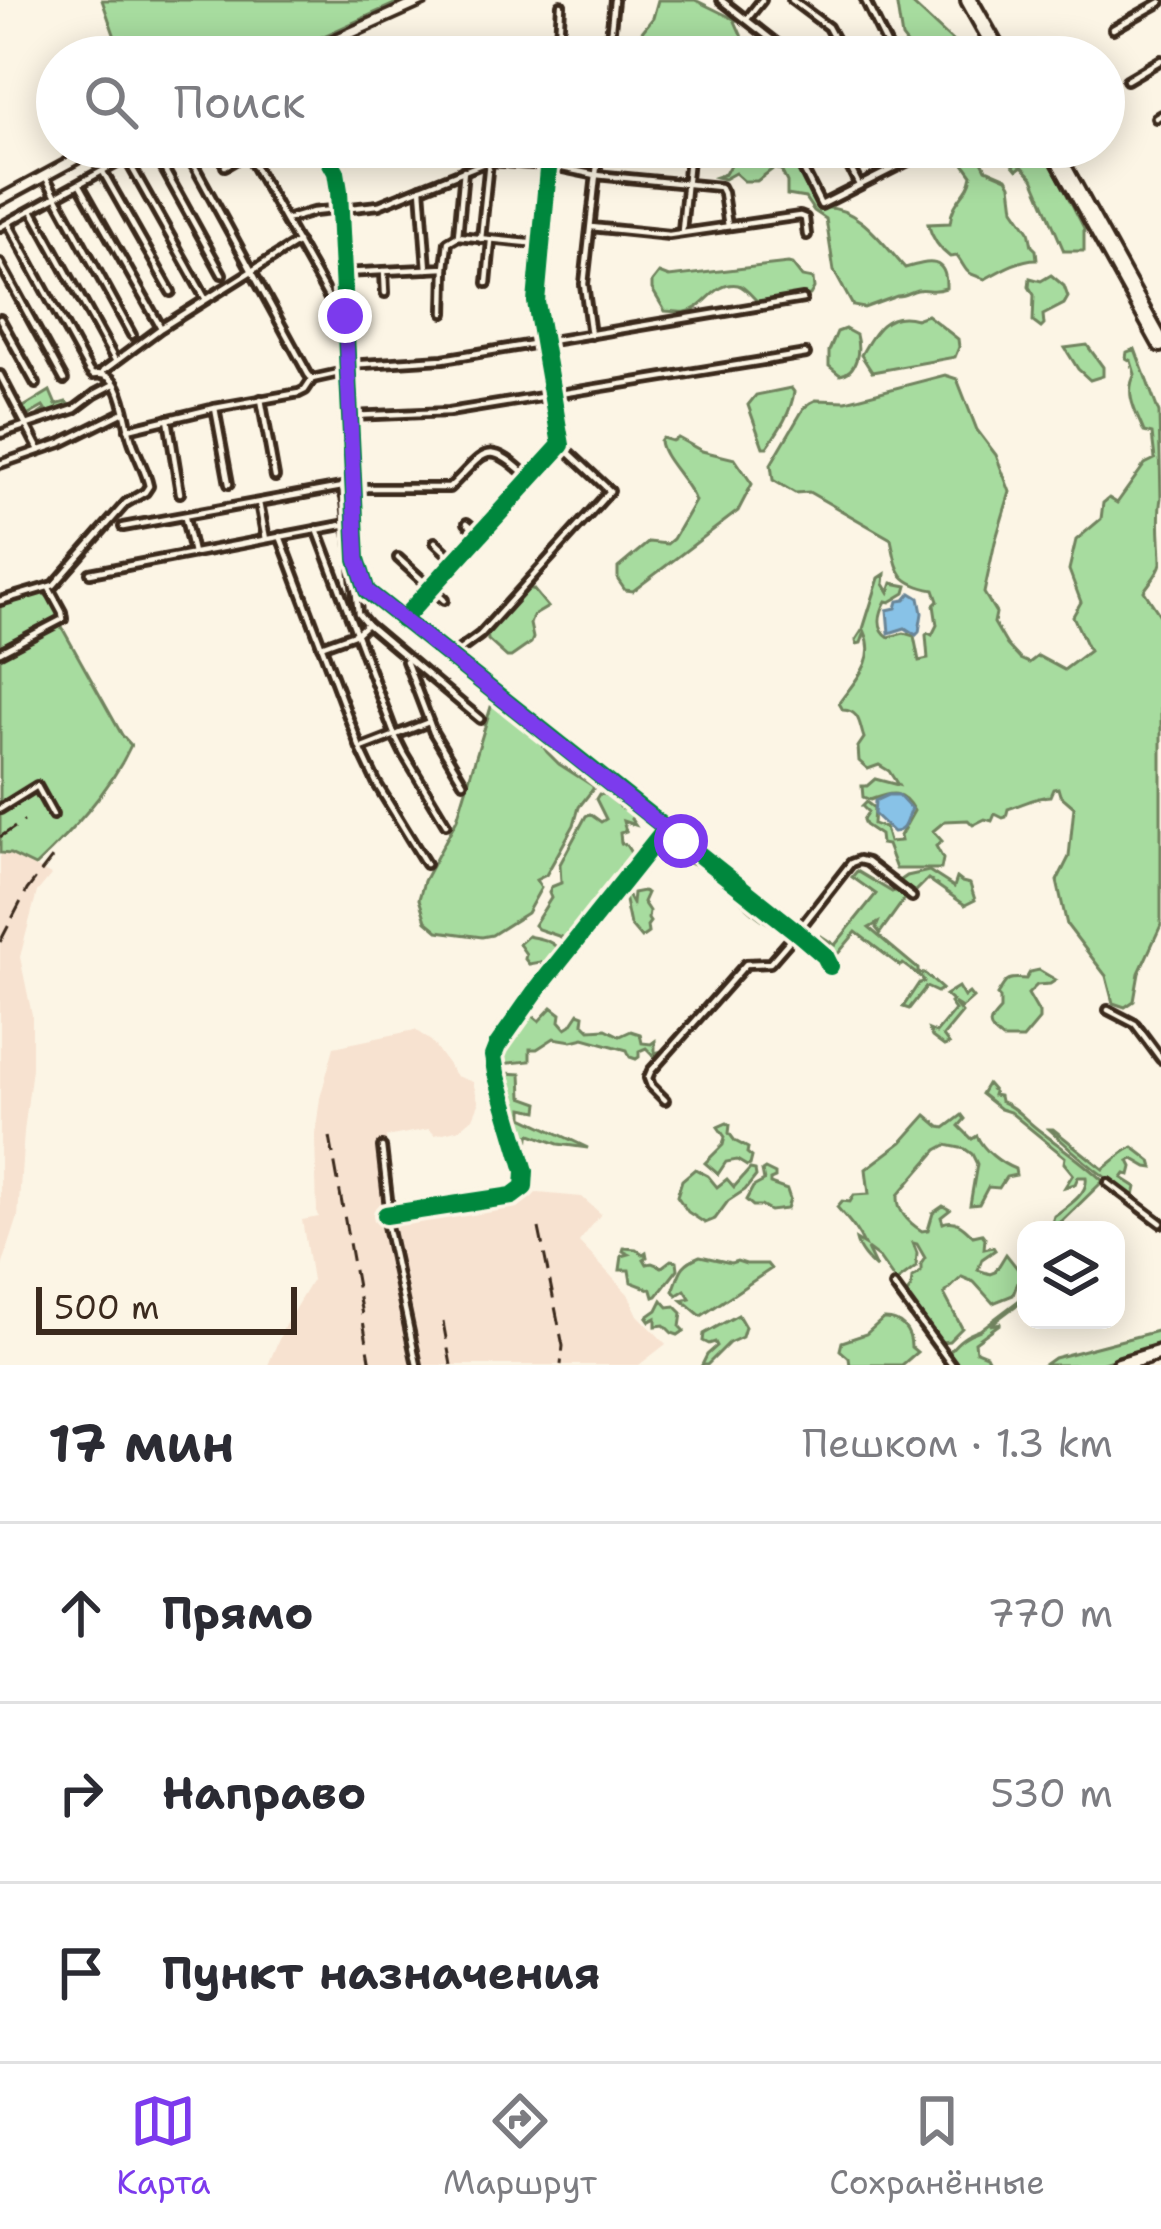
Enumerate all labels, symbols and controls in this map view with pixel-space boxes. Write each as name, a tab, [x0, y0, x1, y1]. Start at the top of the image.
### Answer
search box	[36, 36, 1125, 168]
icon: search	[78, 69, 144, 135]
text: Поиск	[174, 72, 305, 132]
route end	[318, 289, 372, 343]
route start	[654, 814, 708, 868]
map controls	[1017, 1221, 1125, 1329]
button: layers	[1017, 1221, 1125, 1329]
scale bar	[36, 1281, 297, 1334]
text: 500 m	[54, 1285, 160, 1330]
text: 17 мин	[48, 1409, 234, 1477]
text: Пешком · 1.3 km	[802, 1417, 1113, 1469]
icon: ahead	[48, 1580, 114, 1646]
text: Прямо	[162, 1583, 313, 1643]
text: 770 m	[987, 1587, 1113, 1639]
icon: right	[48, 1760, 114, 1826]
text: Направо	[162, 1763, 366, 1823]
text: 530 m	[990, 1767, 1113, 1819]
icon: arrive	[48, 1940, 114, 2006]
text: Пункт назначения	[162, 1943, 601, 2003]
tab: Карта	[116, 2088, 211, 2205]
tab: Маршрут	[443, 2088, 597, 2205]
tab: Сохранённые	[829, 2088, 1045, 2205]

